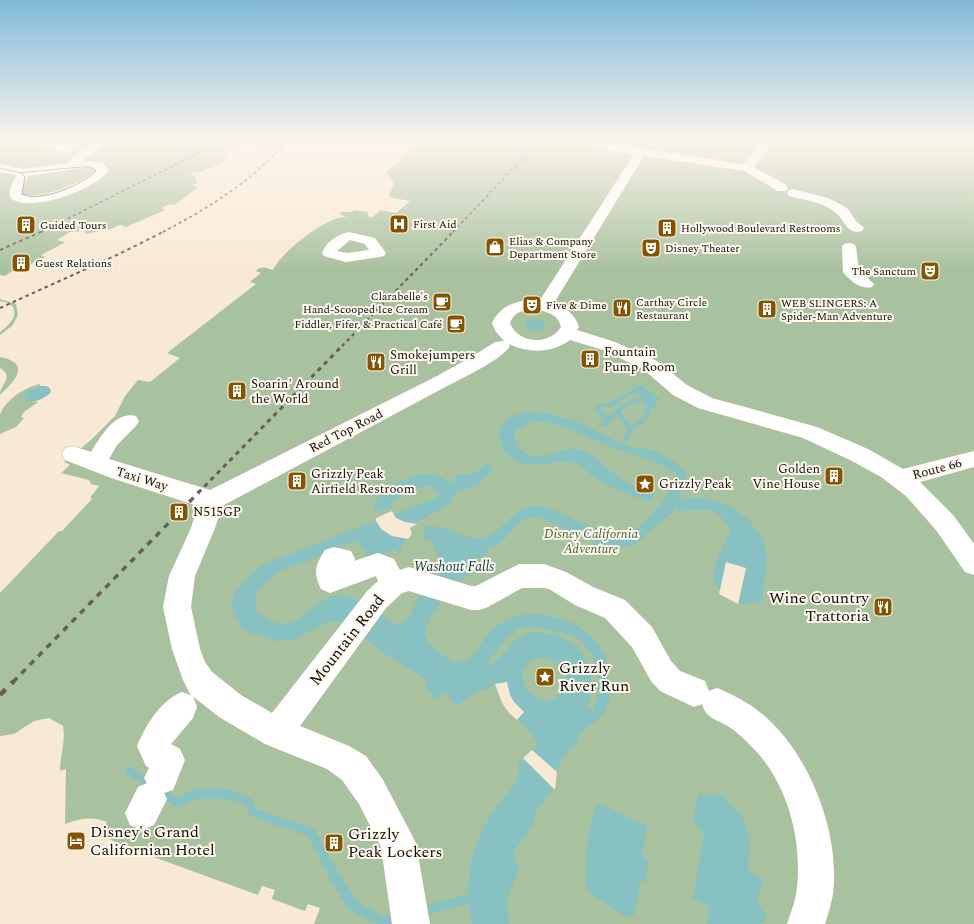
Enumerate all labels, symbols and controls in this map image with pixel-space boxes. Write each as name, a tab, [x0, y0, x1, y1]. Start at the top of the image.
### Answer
hospital icon: First Aid	[388, 213, 410, 235]
building icon: Guided Tours	[15, 214, 37, 236]
place label: First Aid	[413, 216, 457, 233]
place label: Guided Tours	[40, 217, 107, 234]
building icon: Hollywood Boulevard Restrooms	[656, 217, 678, 239]
place label: Hollywood Boulevard Restrooms	[681, 220, 840, 237]
place label: Elias & Company Department Store	[509, 233, 596, 263]
shop icon: Elias & Company Department Store	[484, 236, 506, 258]
theatre icon: Disney Theater	[640, 237, 662, 259]
place label: Disney Theater	[665, 240, 740, 257]
building icon: Guest Relations	[10, 252, 32, 274]
place label: Guest Relations	[35, 255, 112, 272]
theatre icon: The Sanctum	[919, 260, 941, 282]
place label: The Sanctum	[851, 263, 917, 280]
place label: Clarabelle's Hand-Scooped Ice Cream	[303, 288, 429, 318]
cafe icon: Clarabelle's Hand-Scooped Ice Cream	[431, 291, 453, 313]
theatre icon: Five & Dime	[521, 294, 543, 316]
place label: Carthay Circle Restaurant	[636, 294, 707, 324]
place label: WEB SLINGERS: A Spider-Man Adventure	[781, 295, 892, 325]
place label: Five & Dime	[546, 297, 607, 314]
restaurant icon: Carthay Circle Restaurant	[611, 297, 633, 319]
building icon: WEB SLINGERS: A Spider-Man Adventure	[756, 298, 778, 320]
cafe icon: Fiddler, Fifer, & Practical Café	[445, 313, 467, 335]
place label: Fiddler, Fifer, & Practical Café	[295, 316, 442, 333]
place label: Fountain Pump Room	[604, 342, 675, 377]
place label: Smokejumpers Grill	[390, 345, 475, 380]
building icon: Fountain Pump Room	[579, 348, 601, 370]
restaurant icon: Smokejumpers Grill	[365, 351, 387, 373]
place label: Soarin' Around the World	[251, 374, 339, 409]
building icon: Soarin' Around the World	[226, 380, 248, 402]
street label: Red Top Road	[306, 404, 386, 458]
street label: Route 66	[910, 453, 964, 485]
place label: Golden Vine House	[752, 459, 820, 494]
street label: Taxi Way	[114, 462, 171, 497]
place label: Grizzly Peak Airfield Restroom	[311, 464, 415, 499]
building icon: Golden Vine House	[823, 465, 845, 487]
building icon: Grizzly Peak Airfield Restroom	[286, 470, 308, 492]
place icon: Grizzly Peak	[634, 473, 656, 495]
place label: Grizzly Peak	[659, 474, 732, 494]
building icon: N515GP	[168, 501, 190, 523]
place label: N515GP	[193, 502, 241, 522]
park label: Disney California Adventure	[544, 524, 638, 559]
water label: Washout Falls	[414, 556, 494, 577]
place label: Wine Country Trattoria	[769, 586, 870, 628]
street label: Mountain Road	[304, 589, 390, 691]
restaurant icon: Wine Country Trattoria	[872, 596, 894, 618]
place label: Grizzly River Run	[559, 656, 629, 698]
place icon: Grizzly River Run	[534, 666, 556, 688]
place label: Disney's Grand Californian Hotel	[90, 820, 215, 862]
place label: Grizzly Peak Lockers	[348, 822, 443, 864]
hotel icon: Disney's Grand Californian Hotel	[65, 830, 87, 852]
building icon: Grizzly Peak Lockers	[323, 832, 345, 854]

